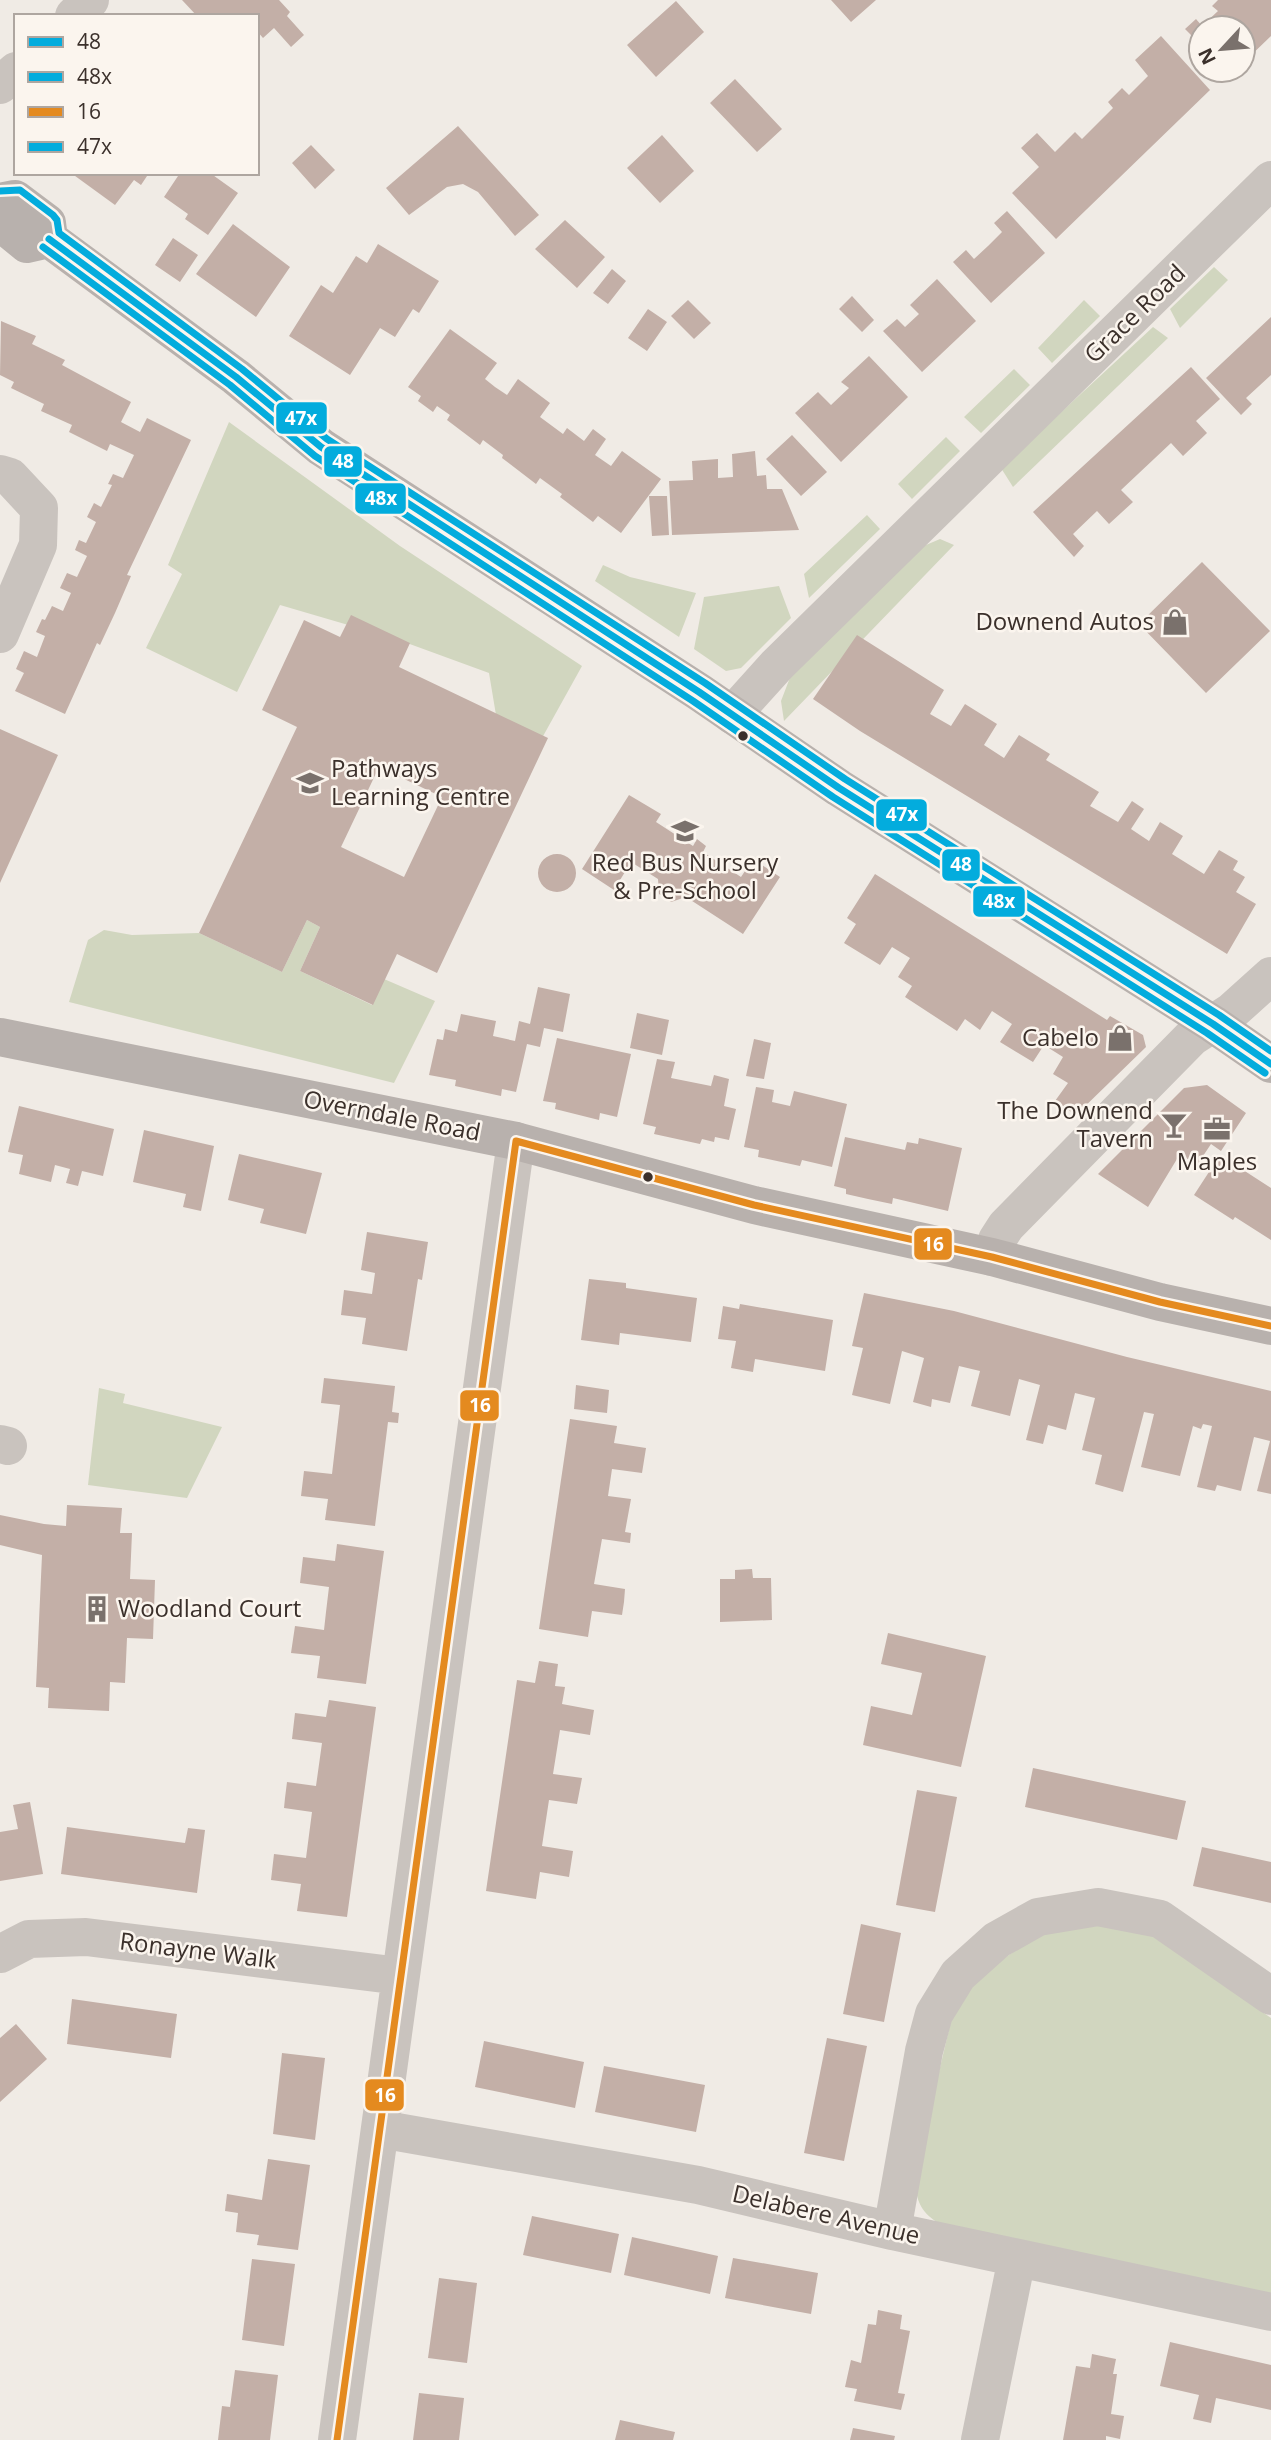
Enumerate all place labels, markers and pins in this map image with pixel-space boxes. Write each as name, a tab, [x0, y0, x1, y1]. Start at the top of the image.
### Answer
place label: Downend Autos	[975, 604, 1154, 637]
shop icon: Downend Autos	[1160, 607, 1190, 637]
unlabelled marker	[736, 729, 750, 743]
place label: Pathways Learning Centre	[331, 751, 510, 812]
school or university icon: Pathways Learning Centre	[295, 768, 325, 798]
school or university icon: Red Bus Nursery & Pre-School	[670, 816, 700, 846]
place label: Red Bus Nursery & Pre-School	[592, 845, 779, 906]
place label: Cabelo	[1022, 1020, 1099, 1053]
shop icon: Cabelo	[1105, 1023, 1135, 1053]
place label: The Downend Tavern	[997, 1093, 1153, 1154]
bar icon: The Downend Tavern	[1159, 1110, 1189, 1140]
office icon: Maples	[1202, 1114, 1232, 1144]
place label: Maples	[1177, 1144, 1257, 1177]
unlabelled marker	[641, 1170, 655, 1184]
place label: Woodland Court	[118, 1591, 301, 1624]
building icon: Woodland Court	[82, 1594, 112, 1624]

